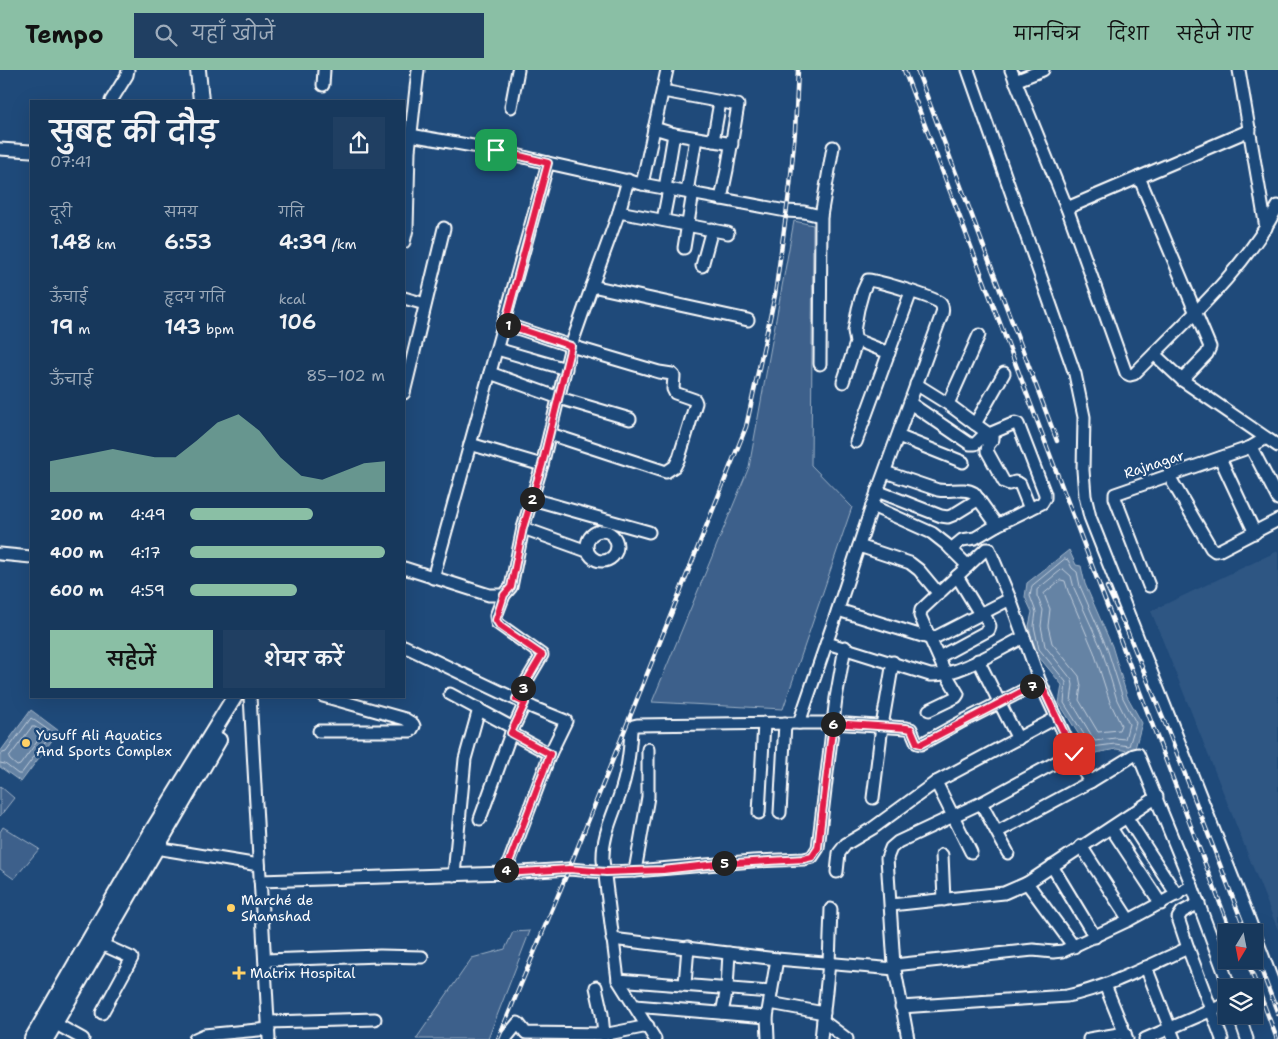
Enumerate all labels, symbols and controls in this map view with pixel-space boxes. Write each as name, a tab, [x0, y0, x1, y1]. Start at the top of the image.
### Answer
search box	[134, 13, 484, 58]
text: Tempo	[25, 19, 104, 51]
icon: search	[152, 21, 180, 49]
text: यहाँ खोजें	[192, 21, 275, 46]
text: मानचित्र	[1014, 22, 1080, 46]
text: दिशा	[1108, 22, 1149, 46]
text: सहेजे गए	[1177, 22, 1253, 46]
text: सुबह की दौड़	[50, 113, 218, 151]
button: share	[333, 117, 385, 169]
pin	[475, 129, 517, 171]
icon: arrive	[482, 136, 510, 164]
text: 07:41	[50, 151, 91, 172]
text: दूरी	[50, 203, 72, 221]
text: समय	[164, 203, 198, 221]
text: गति	[279, 203, 304, 221]
text: 1.48	[50, 228, 92, 256]
text: 6:53	[164, 228, 212, 256]
text: 4:39	[279, 228, 327, 256]
text: km	[92, 235, 116, 253]
text: /km	[327, 235, 357, 253]
text: ऊँचाई	[50, 288, 88, 306]
text: हृदय गति	[164, 288, 225, 306]
text: kcal	[279, 290, 306, 308]
text: 106	[279, 308, 317, 336]
pin: 1	[496, 312, 520, 338]
text: 19	[50, 313, 74, 341]
text: 143	[164, 313, 201, 341]
text: 1	[505, 316, 512, 334]
text: m	[74, 320, 90, 338]
text: bpm	[201, 320, 234, 338]
text: 85–102 m	[306, 365, 385, 386]
text: ऊँचाई	[50, 369, 93, 390]
street label: Rajnagar	[1122, 446, 1187, 482]
pin: 2	[520, 486, 544, 512]
text: 2	[528, 490, 537, 508]
text: 200 m	[50, 504, 103, 525]
text: 4:49	[130, 504, 166, 525]
text: 400 m	[50, 542, 104, 563]
text: 4:17	[130, 542, 161, 563]
text: 600 m	[50, 580, 104, 601]
text: 4:59	[130, 580, 165, 601]
button: सहेजें	[50, 630, 213, 688]
button: शेयर करें	[223, 630, 385, 688]
pin: 7	[1020, 674, 1044, 698]
pin: 3	[510, 676, 536, 700]
text: 7	[1028, 677, 1037, 695]
text: 3	[519, 679, 528, 697]
pin: 6	[820, 712, 846, 736]
text: 6	[829, 715, 838, 733]
place label: Yusuff Ali Aquatics And Sports Complex	[36, 726, 172, 760]
pin	[1053, 733, 1095, 775]
marker: Yusuff Ali Aquatics And Sports Complex	[20, 737, 32, 749]
icon: check	[1060, 740, 1088, 768]
pin: 5	[712, 850, 736, 876]
text: 5	[720, 854, 729, 872]
pin: 4	[494, 858, 518, 882]
text: 4	[502, 861, 511, 879]
place label: Marché de Shamshad	[241, 891, 314, 925]
marker: Marché de Shamshad	[225, 902, 237, 914]
north arrow	[1218, 924, 1262, 969]
map controls	[1218, 924, 1263, 1024]
place label: Matrix Hospital	[250, 964, 356, 982]
marker: Matrix Hospital	[232, 966, 246, 980]
button: layers	[1218, 979, 1263, 1024]

